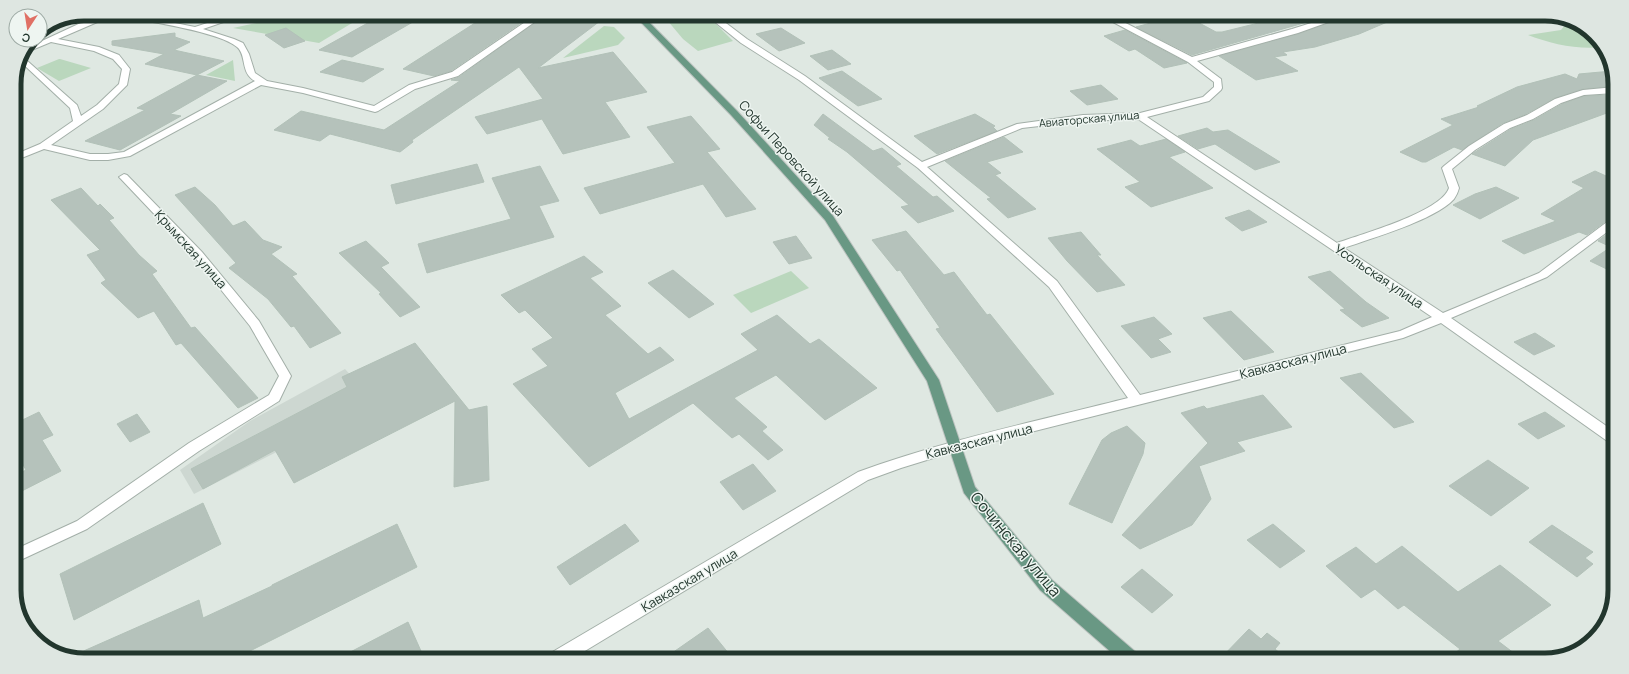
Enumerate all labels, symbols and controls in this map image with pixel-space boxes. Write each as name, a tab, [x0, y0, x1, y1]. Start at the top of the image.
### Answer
north arrow	[8, 8, 48, 48]
text: С	[20, 30, 31, 46]
street label: Софьи Перовской улица	[735, 96, 849, 220]
street label: Авиаторская улица	[1038, 107, 1140, 130]
street label: Крымская улица	[151, 206, 231, 292]
street label: Усольская улица	[1331, 240, 1427, 312]
street label: Кавказская улица	[1238, 339, 1348, 383]
street label: Кавказская улица	[924, 419, 1034, 463]
street label: Сочинская улица	[965, 487, 1067, 601]
street label: Кавказская улица	[637, 544, 741, 616]

